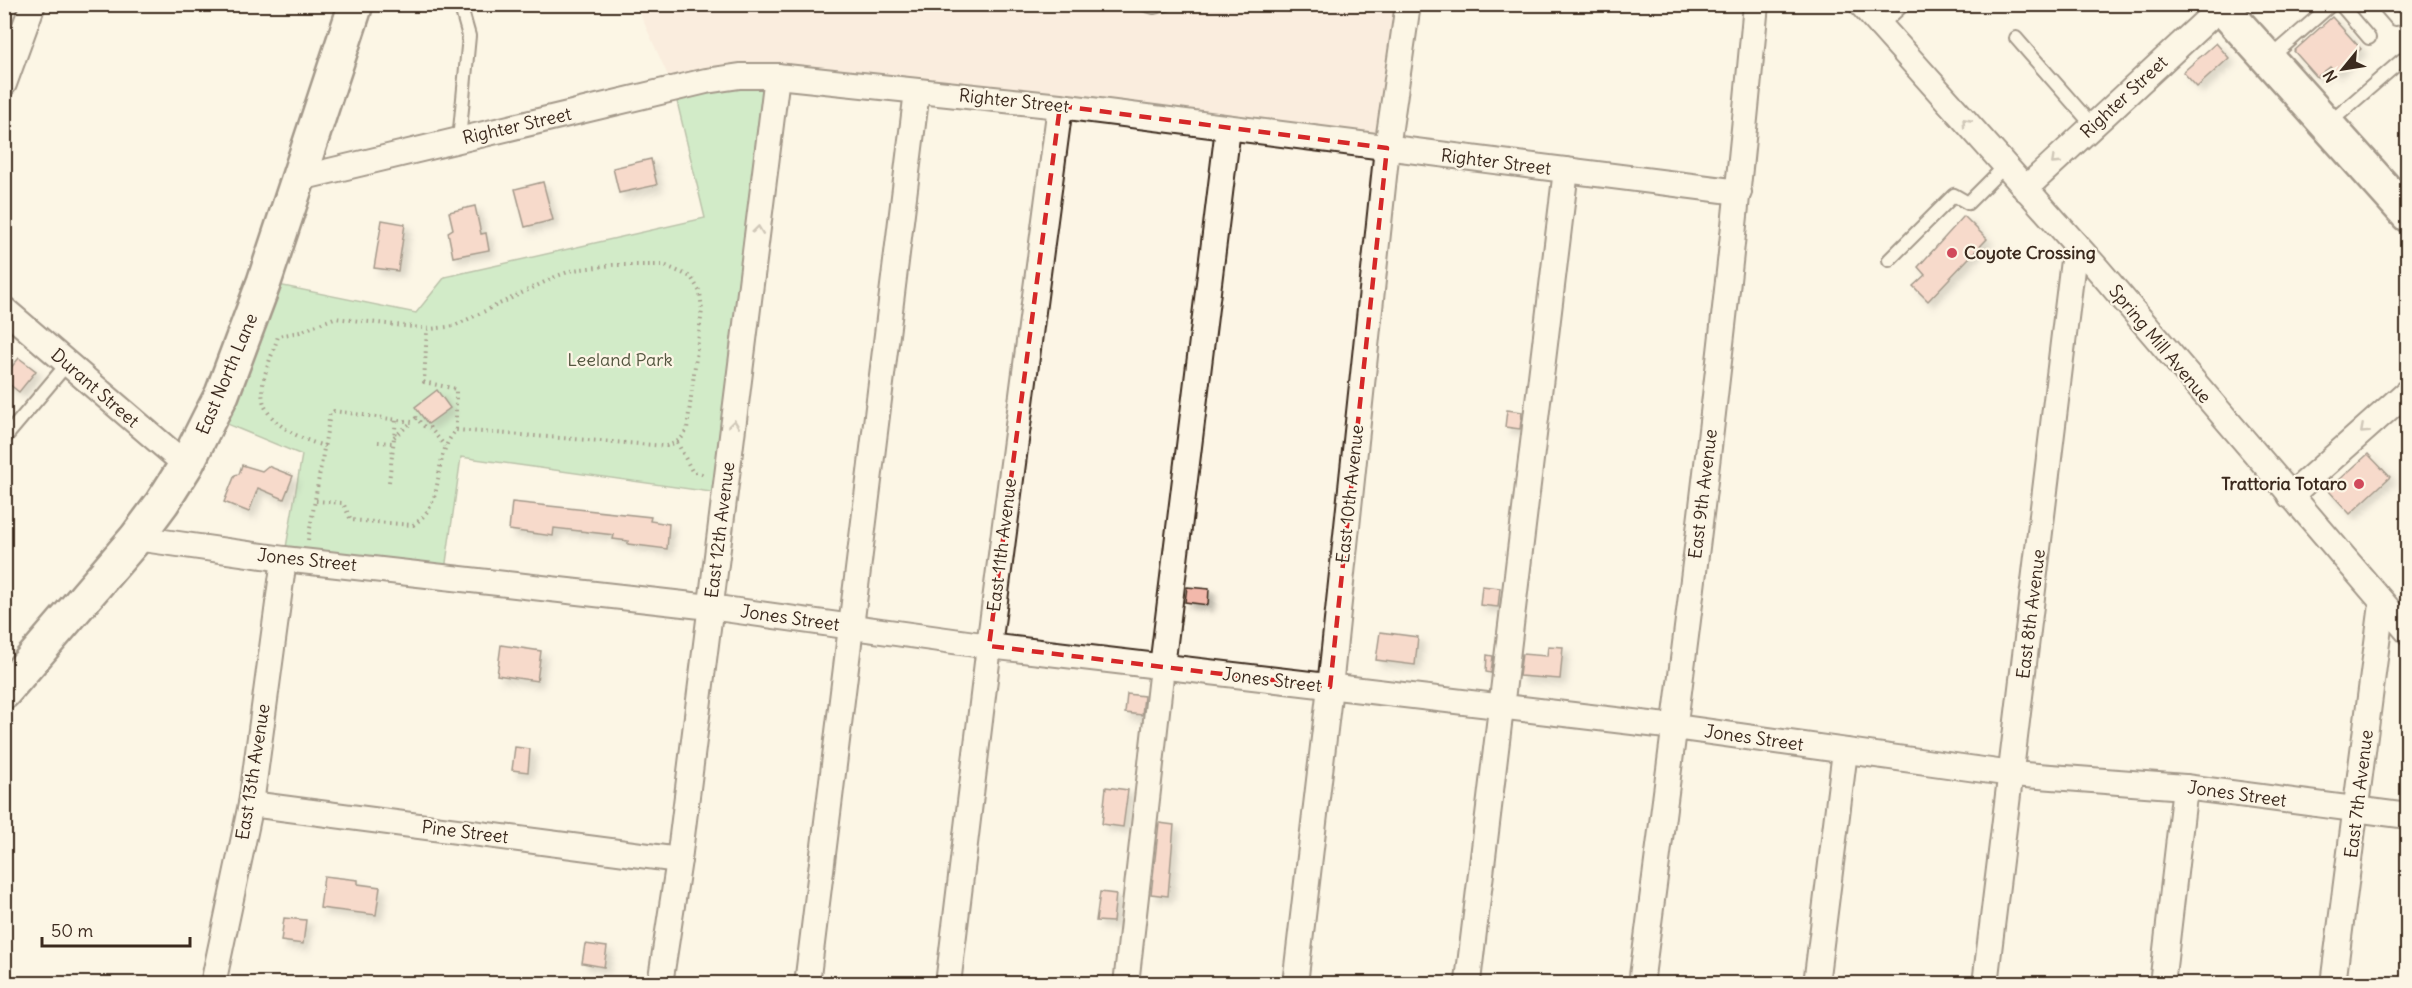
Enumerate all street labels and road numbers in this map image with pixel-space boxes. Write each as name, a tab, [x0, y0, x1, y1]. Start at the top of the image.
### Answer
street label: Righter Street	[2075, 50, 2172, 143]
street label: Righter Street	[958, 83, 1070, 118]
street label: Righter Street	[460, 102, 574, 149]
street label: Righter Street	[1440, 143, 1553, 180]
street label: Spring Mill Avenue	[2104, 280, 2217, 408]
street label: East North Lane	[191, 310, 262, 438]
street label: Durant Street	[47, 343, 144, 432]
street label: East 10th Avenue	[1331, 424, 1368, 564]
street label: East 9th Avenue	[1683, 428, 1722, 560]
street label: East 12th Avenue	[700, 460, 739, 599]
street label: East 11th Avenue	[982, 477, 1021, 613]
street label: Jones Street	[256, 543, 358, 576]
street label: East 8th Avenue	[2011, 548, 2050, 680]
street label: Jones Street	[739, 599, 841, 636]
street label: Jones Street	[1221, 662, 1323, 697]
street label: East 13th Avenue	[230, 702, 275, 842]
street label: Jones Street	[1703, 719, 1805, 756]
street label: East 7th Avenue	[2339, 729, 2378, 859]
street label: Jones Street	[2186, 775, 2288, 812]
street label: Pine Street	[420, 815, 510, 848]

